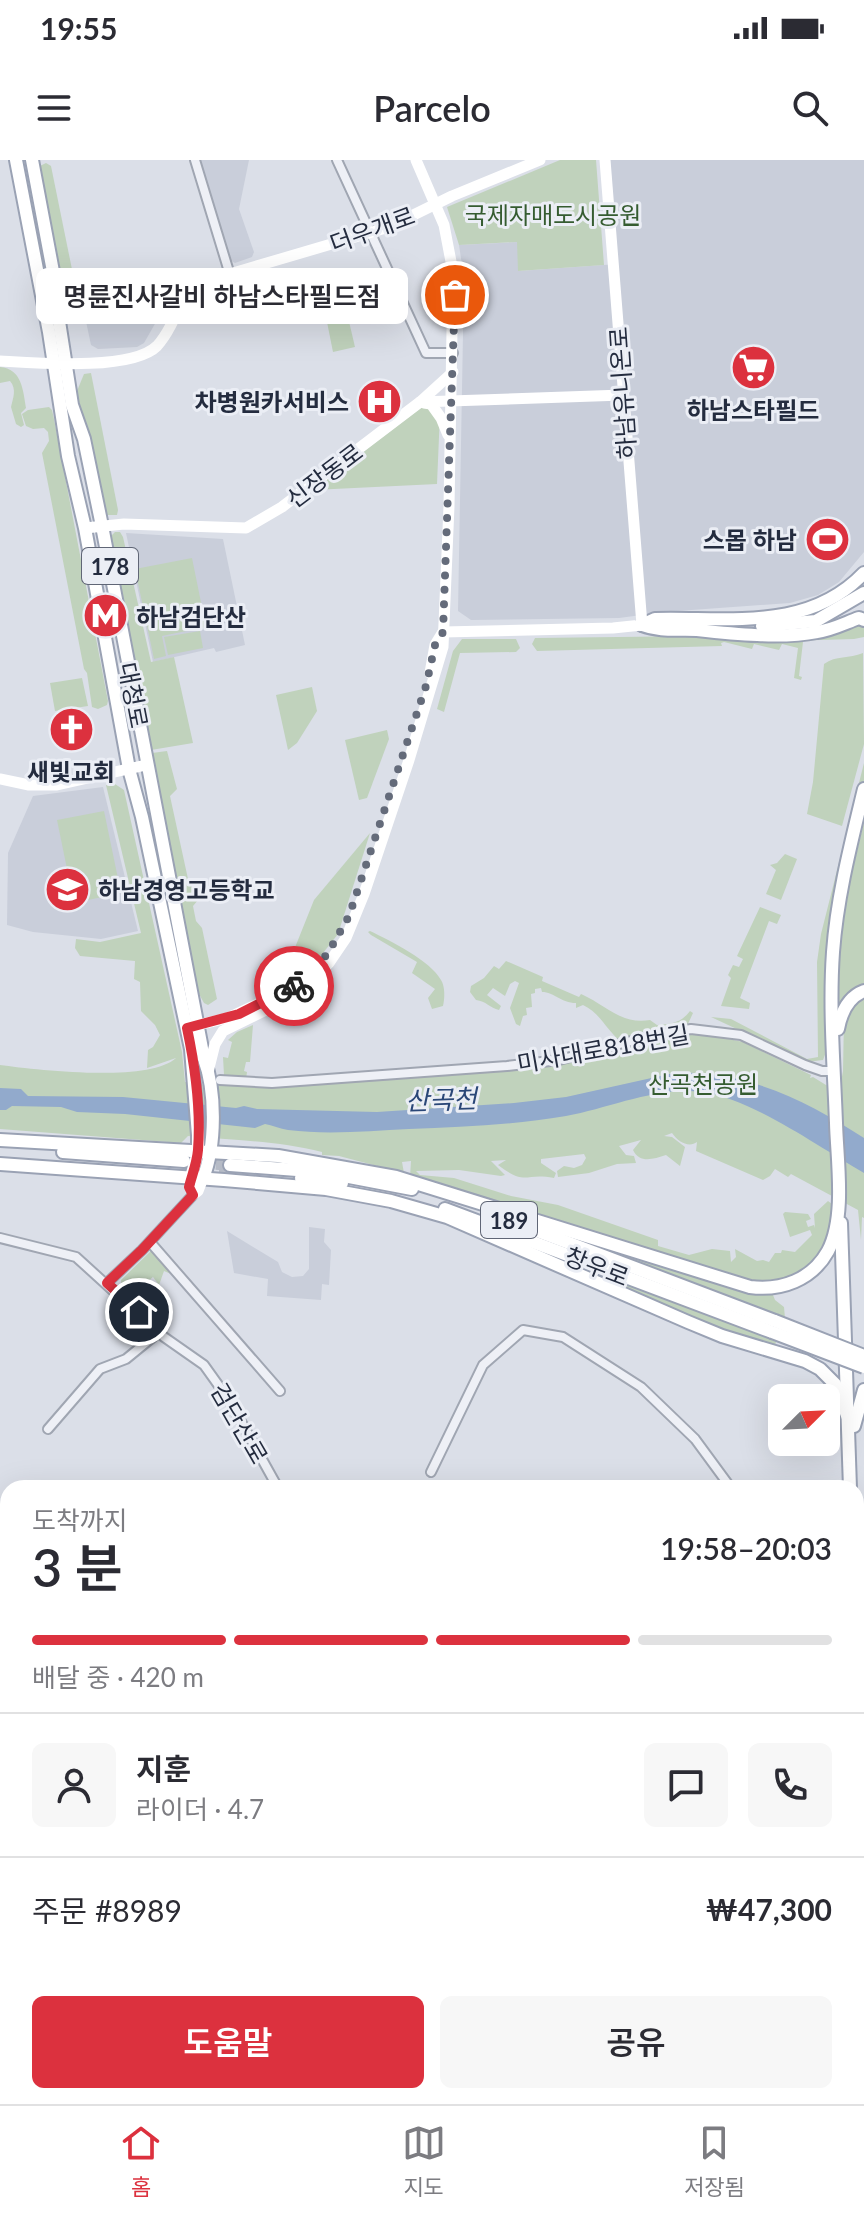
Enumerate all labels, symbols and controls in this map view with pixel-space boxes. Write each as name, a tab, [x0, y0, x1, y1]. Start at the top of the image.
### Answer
text: 19:55	[40, 10, 117, 46]
icon: menu	[32, 86, 76, 130]
text: Parcelo	[373, 86, 491, 130]
icon: search	[788, 86, 832, 130]
street label: 더우개로	[326, 200, 418, 258]
park label: 국제자매도시공원	[465, 200, 641, 229]
pin	[421, 261, 489, 329]
callout: 명륜진사갈비 하남스타필드점	[35, 267, 407, 323]
icon: bag	[433, 273, 477, 317]
text: 명륜진사갈비 하남스타필드점	[63, 280, 381, 312]
street label: 하남유니온로	[603, 326, 641, 460]
supermarket icon: 하남스타필드	[729, 343, 777, 391]
hospital icon: 차병원카서비스	[356, 377, 404, 425]
place label: 차병원카서비스	[194, 387, 349, 416]
place label: 하남스타필드	[687, 395, 819, 424]
street label: 신장동로	[280, 437, 368, 513]
sports icon: 스몹 하남	[804, 515, 852, 563]
place label: 스몹 하남	[703, 525, 797, 554]
road number: 178	[82, 548, 138, 584]
metro station icon: 하남검단산	[81, 592, 129, 640]
place label: 하남검단산	[136, 602, 246, 631]
street label: 대청로	[113, 660, 155, 730]
church icon: 새빛교회	[47, 705, 95, 753]
place label: 새빛교회	[27, 757, 115, 786]
school or university icon: 하남경영고등학교	[43, 865, 91, 913]
place label: 하남경영고등학교	[98, 875, 275, 904]
courier	[254, 946, 334, 1026]
icon: bike	[272, 964, 316, 1008]
street label: 미사대로818번길	[515, 1019, 691, 1077]
park label: 산곡천공원	[648, 1069, 758, 1098]
water label: 산곡천	[405, 1082, 480, 1116]
road number: 189	[481, 1202, 537, 1238]
street label: 창우로	[561, 1241, 633, 1291]
pin	[105, 1278, 173, 1346]
icon: home	[117, 1290, 161, 1334]
street label: 검단산로	[205, 1378, 275, 1468]
north arrow	[768, 1384, 840, 1456]
map controls	[768, 1384, 840, 1456]
text: 도착까지	[32, 1504, 128, 1536]
text: 19:58–20:03	[660, 1530, 832, 1566]
text: 3 분	[32, 1536, 123, 1598]
text: 배달 중 · 420 m	[32, 1661, 204, 1693]
button: person	[32, 1743, 116, 1827]
button: chat	[644, 1743, 728, 1827]
button: phone	[748, 1743, 832, 1827]
text: 지훈	[136, 1750, 191, 1786]
text: 라이더 · 4.7	[136, 1793, 264, 1825]
text: ₩47,300	[706, 1891, 832, 1927]
text: 주문 #8989	[32, 1892, 182, 1928]
button: 도움말	[32, 1996, 424, 2088]
button: 공유	[440, 1996, 832, 2088]
tab: 홈	[119, 2121, 163, 2201]
tab: 지도	[402, 2121, 446, 2201]
tab: 저장됨	[684, 2121, 745, 2201]

